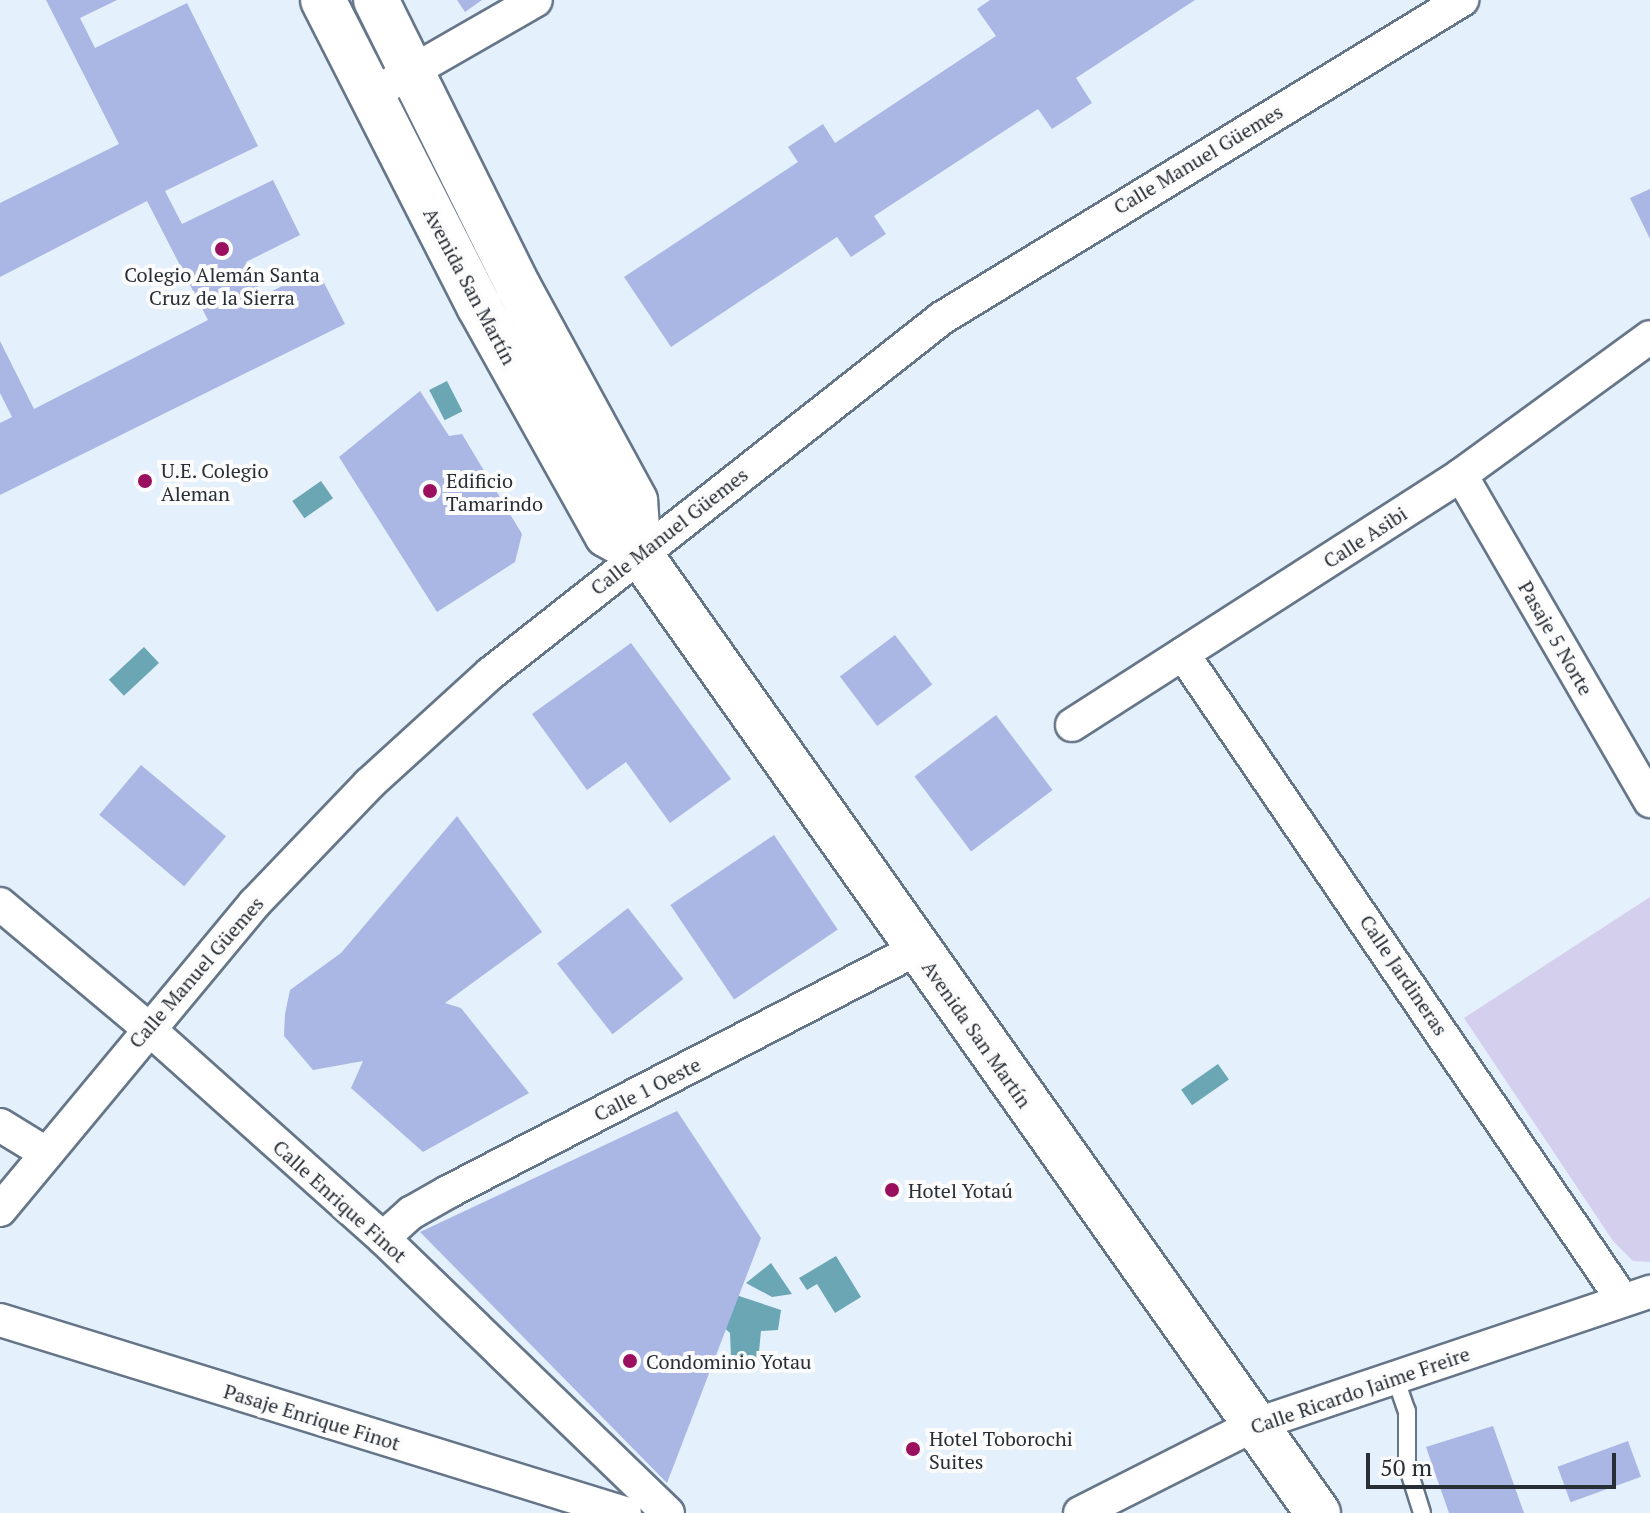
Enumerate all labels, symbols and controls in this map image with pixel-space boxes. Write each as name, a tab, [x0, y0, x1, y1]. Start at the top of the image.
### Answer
street label: Calle Manuel Güemes	[1109, 99, 1287, 219]
street label: Avenida San Martín	[419, 204, 521, 368]
marker: Colegio Alemán Santa Cruz de la Sierra	[213, 240, 231, 258]
place label: Colegio Alemán Santa Cruz de la Sierra	[124, 262, 320, 309]
place label: U.E. Colegio Aleman	[161, 458, 269, 505]
street label: Calle Manuel Güemes	[586, 462, 752, 600]
place label: Edificio Tamarindo	[446, 468, 543, 515]
marker: U.E. Colegio Aleman	[136, 472, 154, 490]
marker: Edificio Tamarindo	[421, 482, 439, 500]
street label: Calle Asibi	[1319, 501, 1411, 573]
street label: Pasaje 5 Norte	[1514, 577, 1598, 699]
street label: Calle Manuel Güemes	[124, 891, 268, 1053]
street label: Calle Jardineras	[1355, 910, 1453, 1040]
street label: Avenida San Martín	[917, 956, 1037, 1112]
street label: Calle 1 Oeste	[590, 1052, 704, 1126]
street label: Calle Enrique Finot	[268, 1135, 412, 1267]
place label: Hotel Yotaú	[908, 1178, 1013, 1202]
marker: Hotel Yotaú	[883, 1181, 901, 1199]
street label: Calle Ricardo Jaime Freire	[1247, 1341, 1473, 1439]
place label: Condominio Yotau	[646, 1349, 811, 1373]
marker: Condominio Yotau	[621, 1352, 639, 1370]
street label: Pasaje Enrique Finot	[221, 1379, 403, 1455]
place label: Hotel Toborochi Suites	[929, 1426, 1073, 1473]
scale bar	[1370, 1437, 1620, 1487]
marker: Hotel Toborochi Suites	[904, 1440, 922, 1458]
text: 50 m	[1380, 1451, 1432, 1483]

